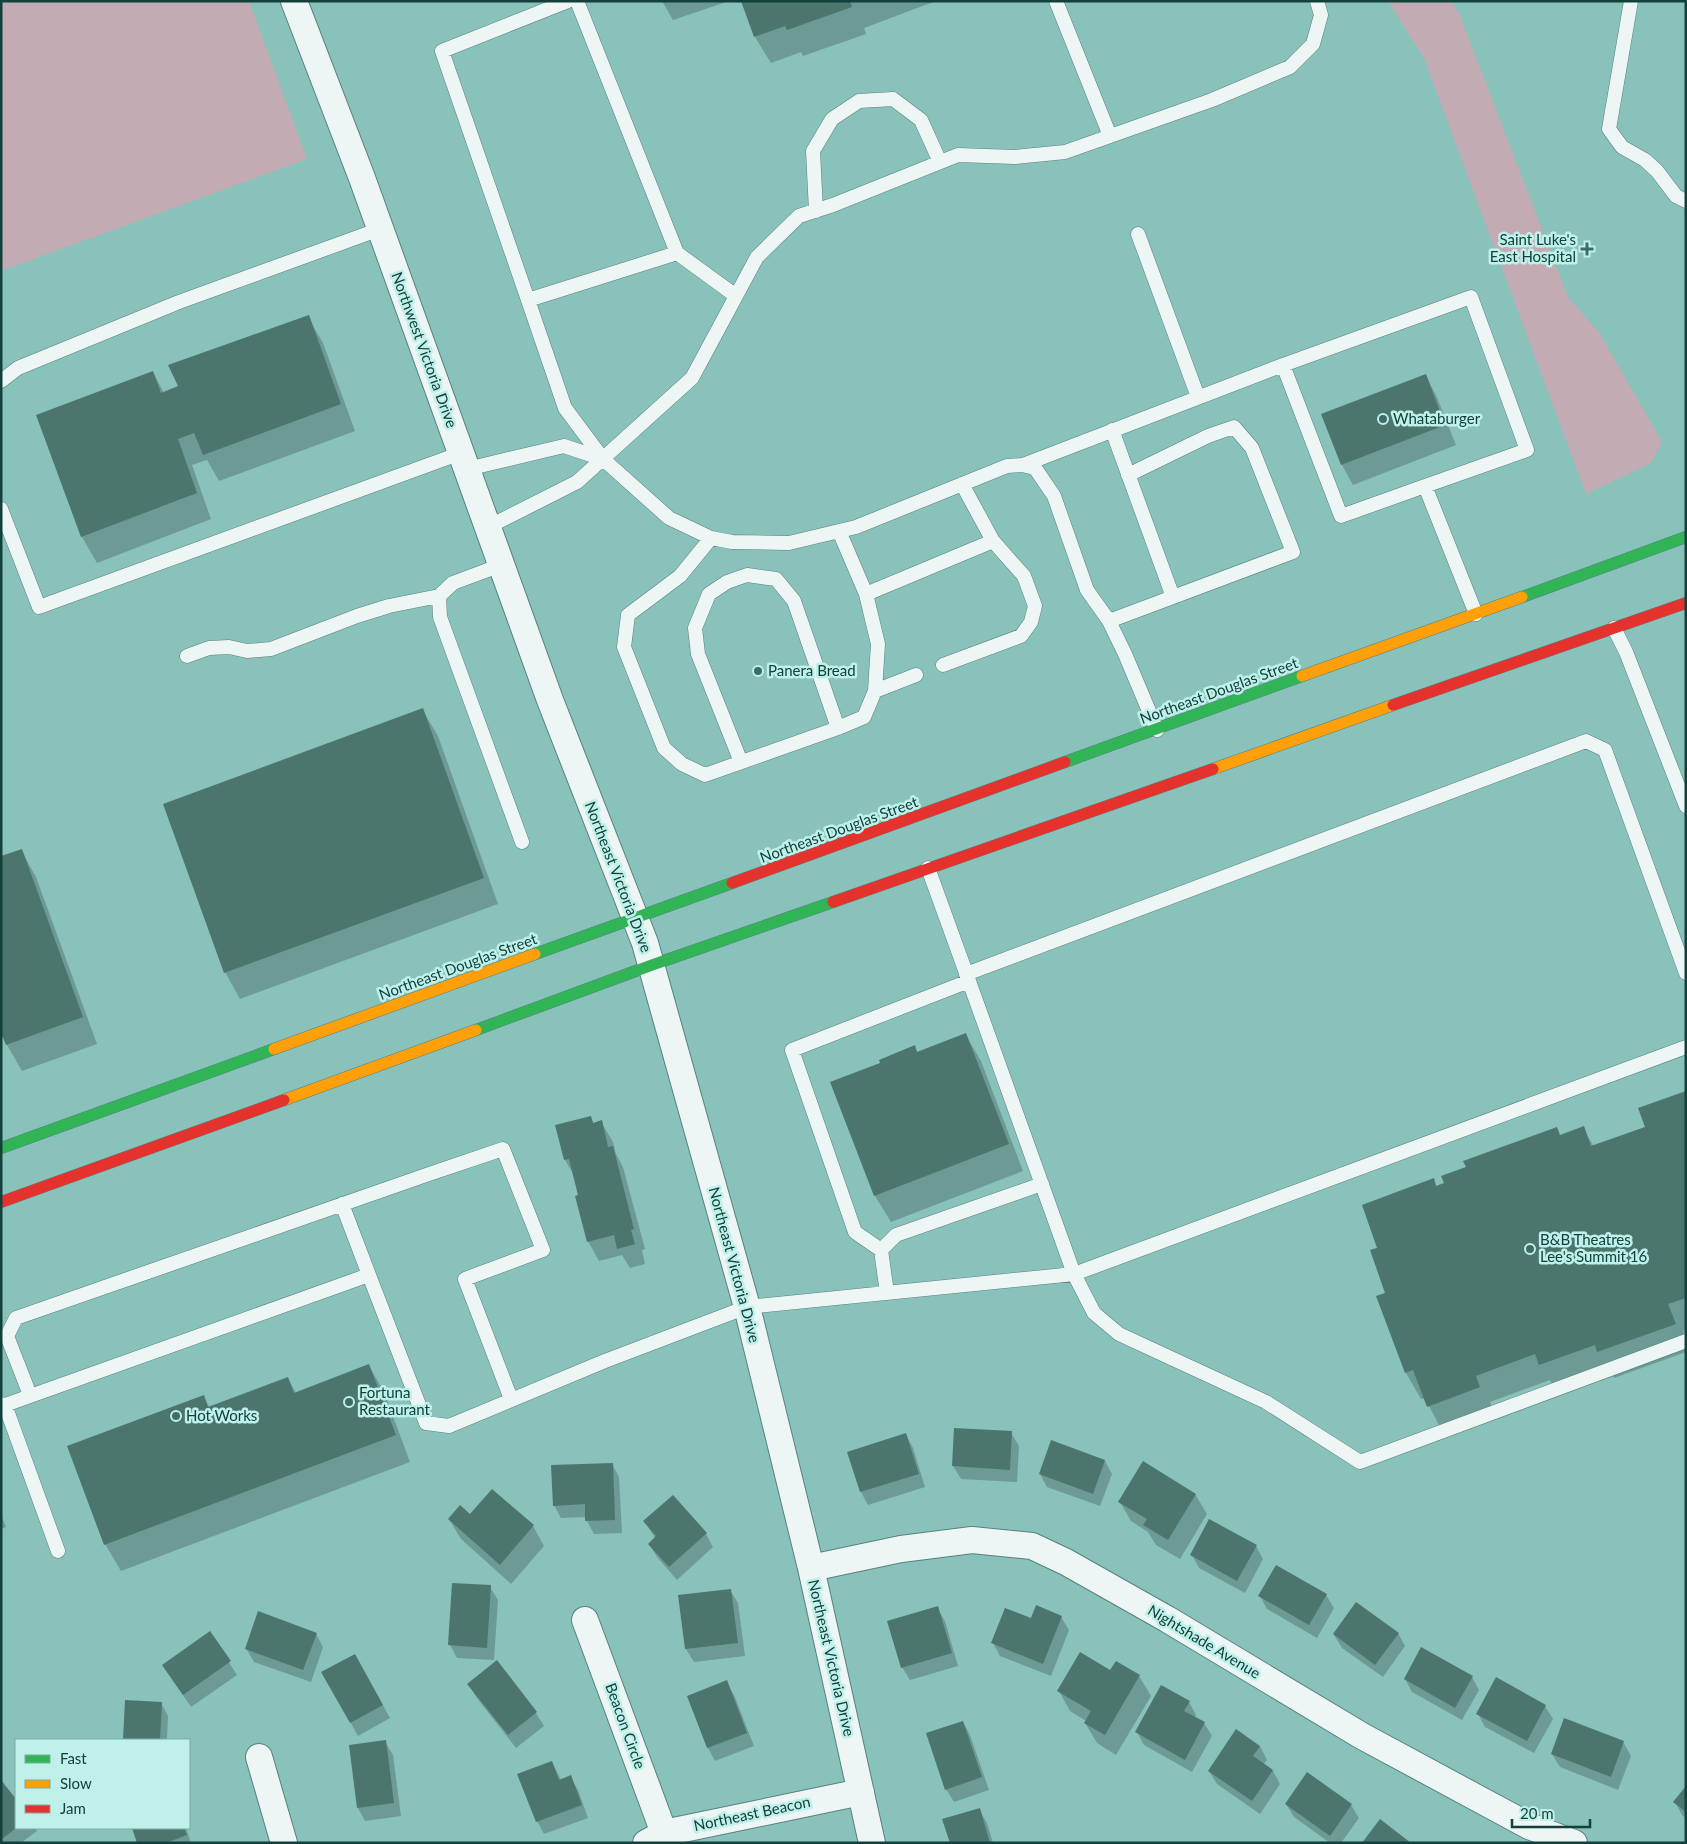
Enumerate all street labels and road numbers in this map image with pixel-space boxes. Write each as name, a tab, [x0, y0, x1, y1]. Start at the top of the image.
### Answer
street label: Northwest Victoria Drive	[388, 269, 462, 430]
street label: Northeast Douglas Street	[1137, 653, 1301, 727]
street label: Northeast Douglas Street	[757, 792, 921, 866]
street label: Northeast Victoria Drive	[582, 799, 656, 955]
street label: Northeast Douglas Street	[376, 929, 540, 1003]
street label: Northeast Victoria Drive	[706, 1185, 764, 1345]
street label: Northeast Victoria Drive	[805, 1578, 859, 1738]
street label: Nightshade Avenue	[1145, 1600, 1264, 1682]
street label: Beacon Circle	[602, 1680, 650, 1771]
street label: Northeast Beacon	[692, 1792, 812, 1834]

